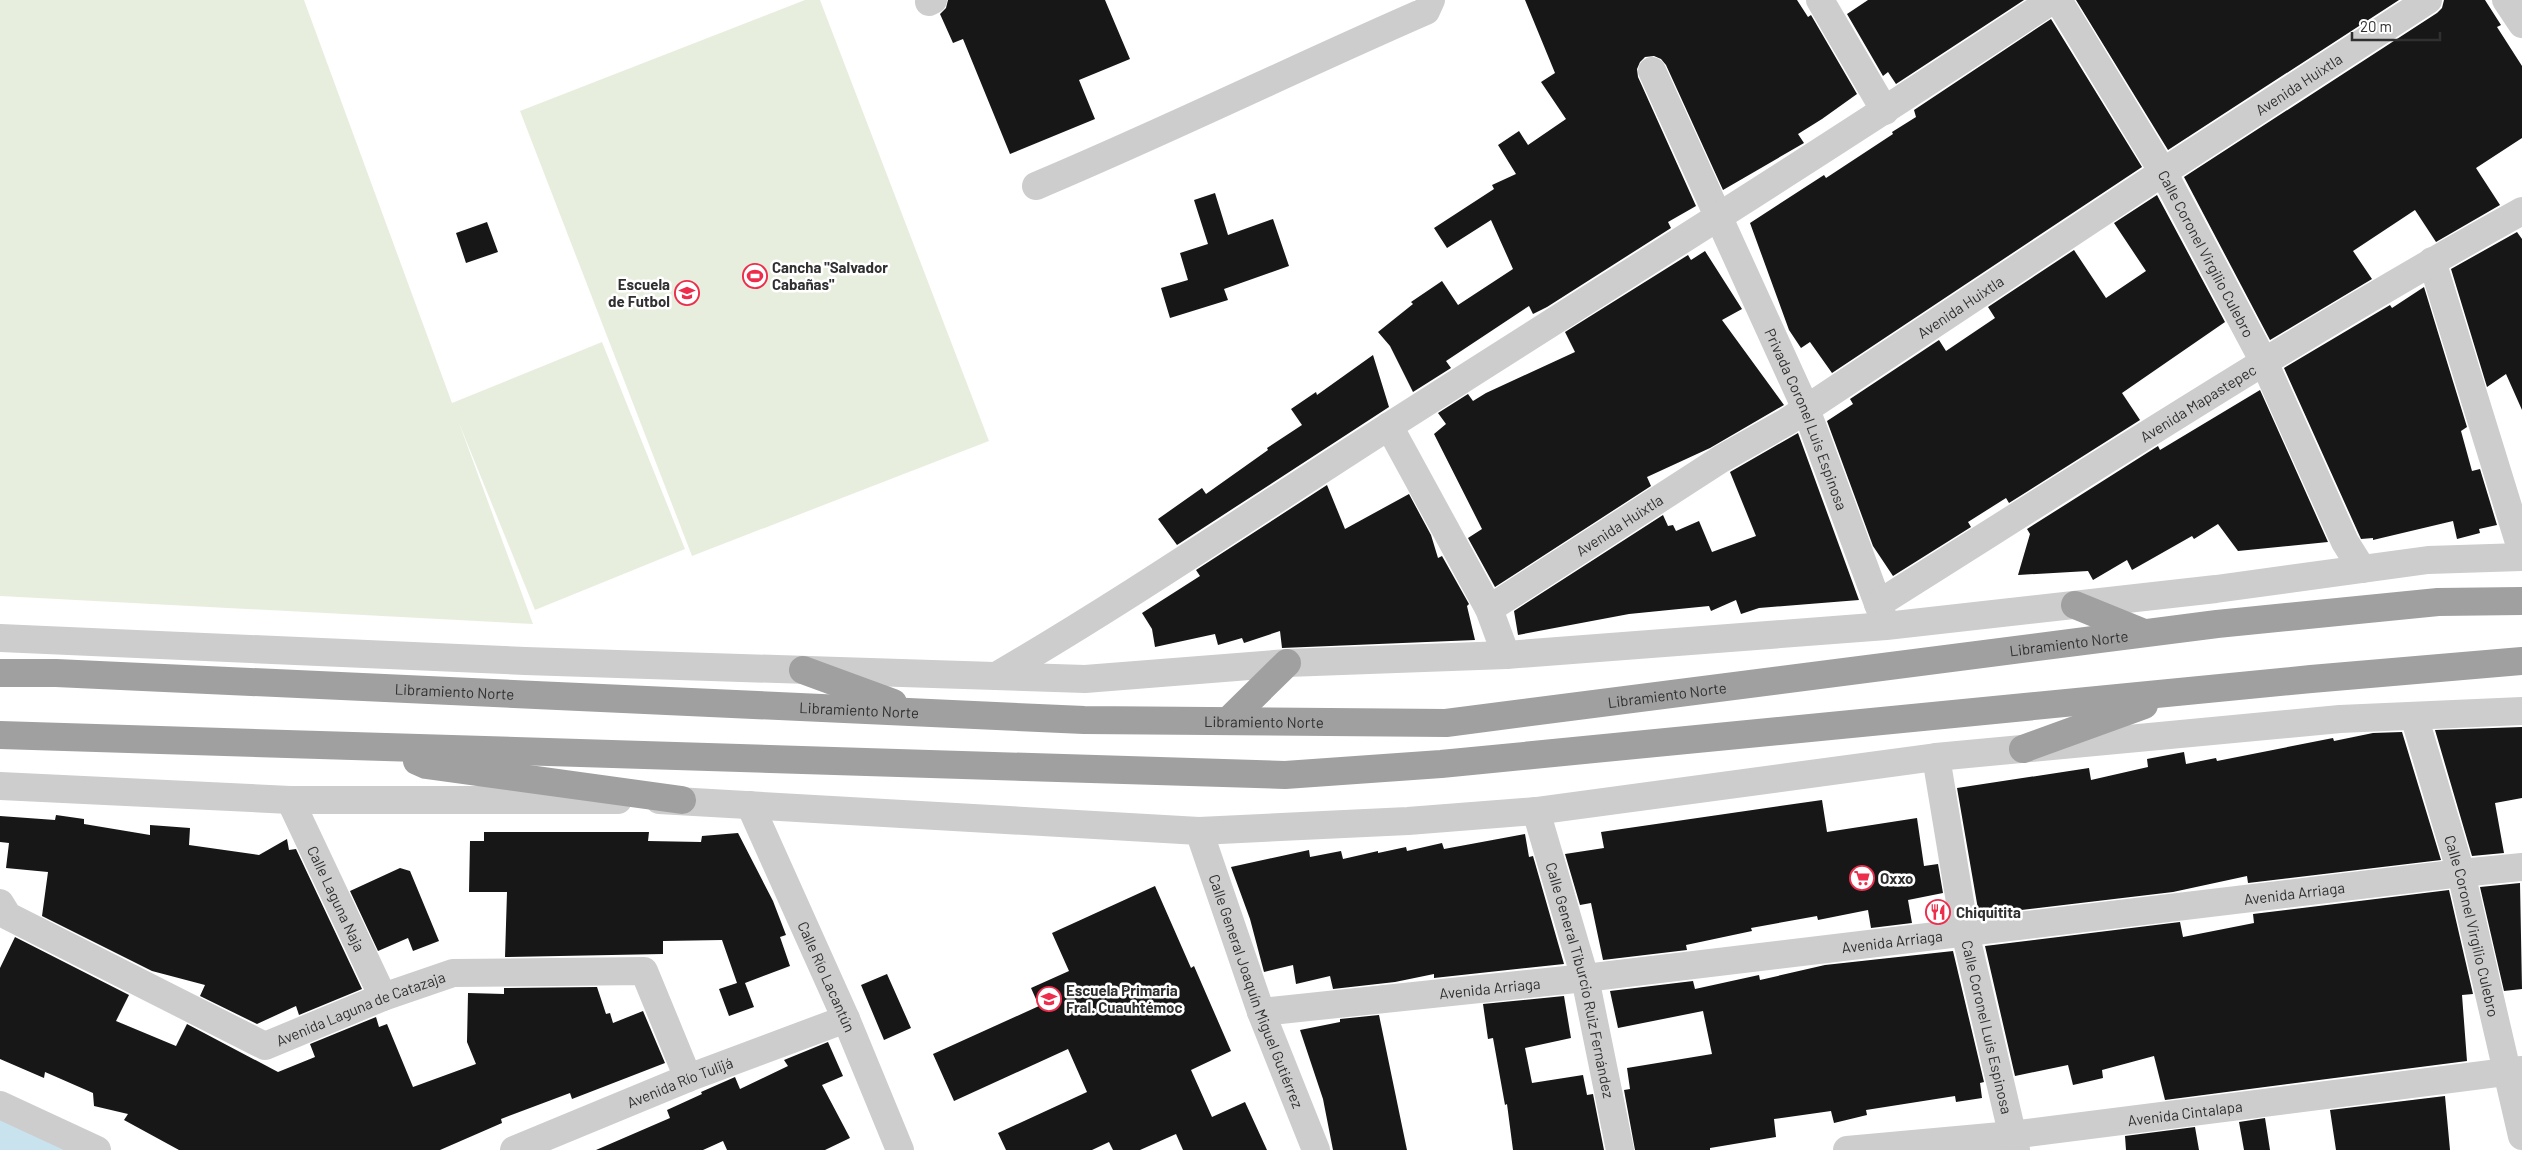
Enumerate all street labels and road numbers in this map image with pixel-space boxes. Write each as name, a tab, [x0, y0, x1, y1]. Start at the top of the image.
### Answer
street label: Avenida Huixtla	[2252, 49, 2345, 119]
street label: Calle Coronel Virgilio Culebro	[2155, 167, 2258, 340]
street label: Avenida Huixtla	[1914, 272, 2007, 342]
street label: Privada Coronel Luis Espinosa	[1761, 325, 1852, 513]
street label: Avenida Mapastepec	[2137, 360, 2259, 445]
street label: Avenida Huixtla	[1572, 490, 1666, 559]
street label: Libramiento Norte	[2008, 626, 2129, 660]
street label: Libramiento Norte	[1607, 678, 1728, 711]
street label: Libramiento Norte	[394, 679, 515, 703]
street label: Libramiento Norte	[799, 698, 919, 721]
street label: Libramiento Norte	[1204, 712, 1324, 731]
street label: Calle Coronel Virgilio Culebro	[2441, 833, 2503, 1019]
street label: Calle Laguna Naja	[304, 843, 369, 954]
street label: Calle General Tiburcio Ruiz Fernández	[1542, 860, 1618, 1100]
street label: Calle General Joaquín Miguel Gutiérrez	[1205, 872, 1307, 1111]
street label: Avenida Arriaga	[2243, 878, 2346, 908]
street label: Calle Río Lacantún	[794, 918, 859, 1035]
street label: Avenida Arriaga	[1841, 926, 1944, 956]
street label: Calle Coronel Luis Espinosa	[1958, 938, 2016, 1116]
street label: Avenida Laguna de Catazaja	[273, 967, 447, 1049]
street label: Avenida Arriaga	[1438, 974, 1541, 1002]
street label: Avenida Río Tulijá	[624, 1053, 735, 1111]
street label: Avenida Cintalapa	[2126, 1097, 2243, 1129]

